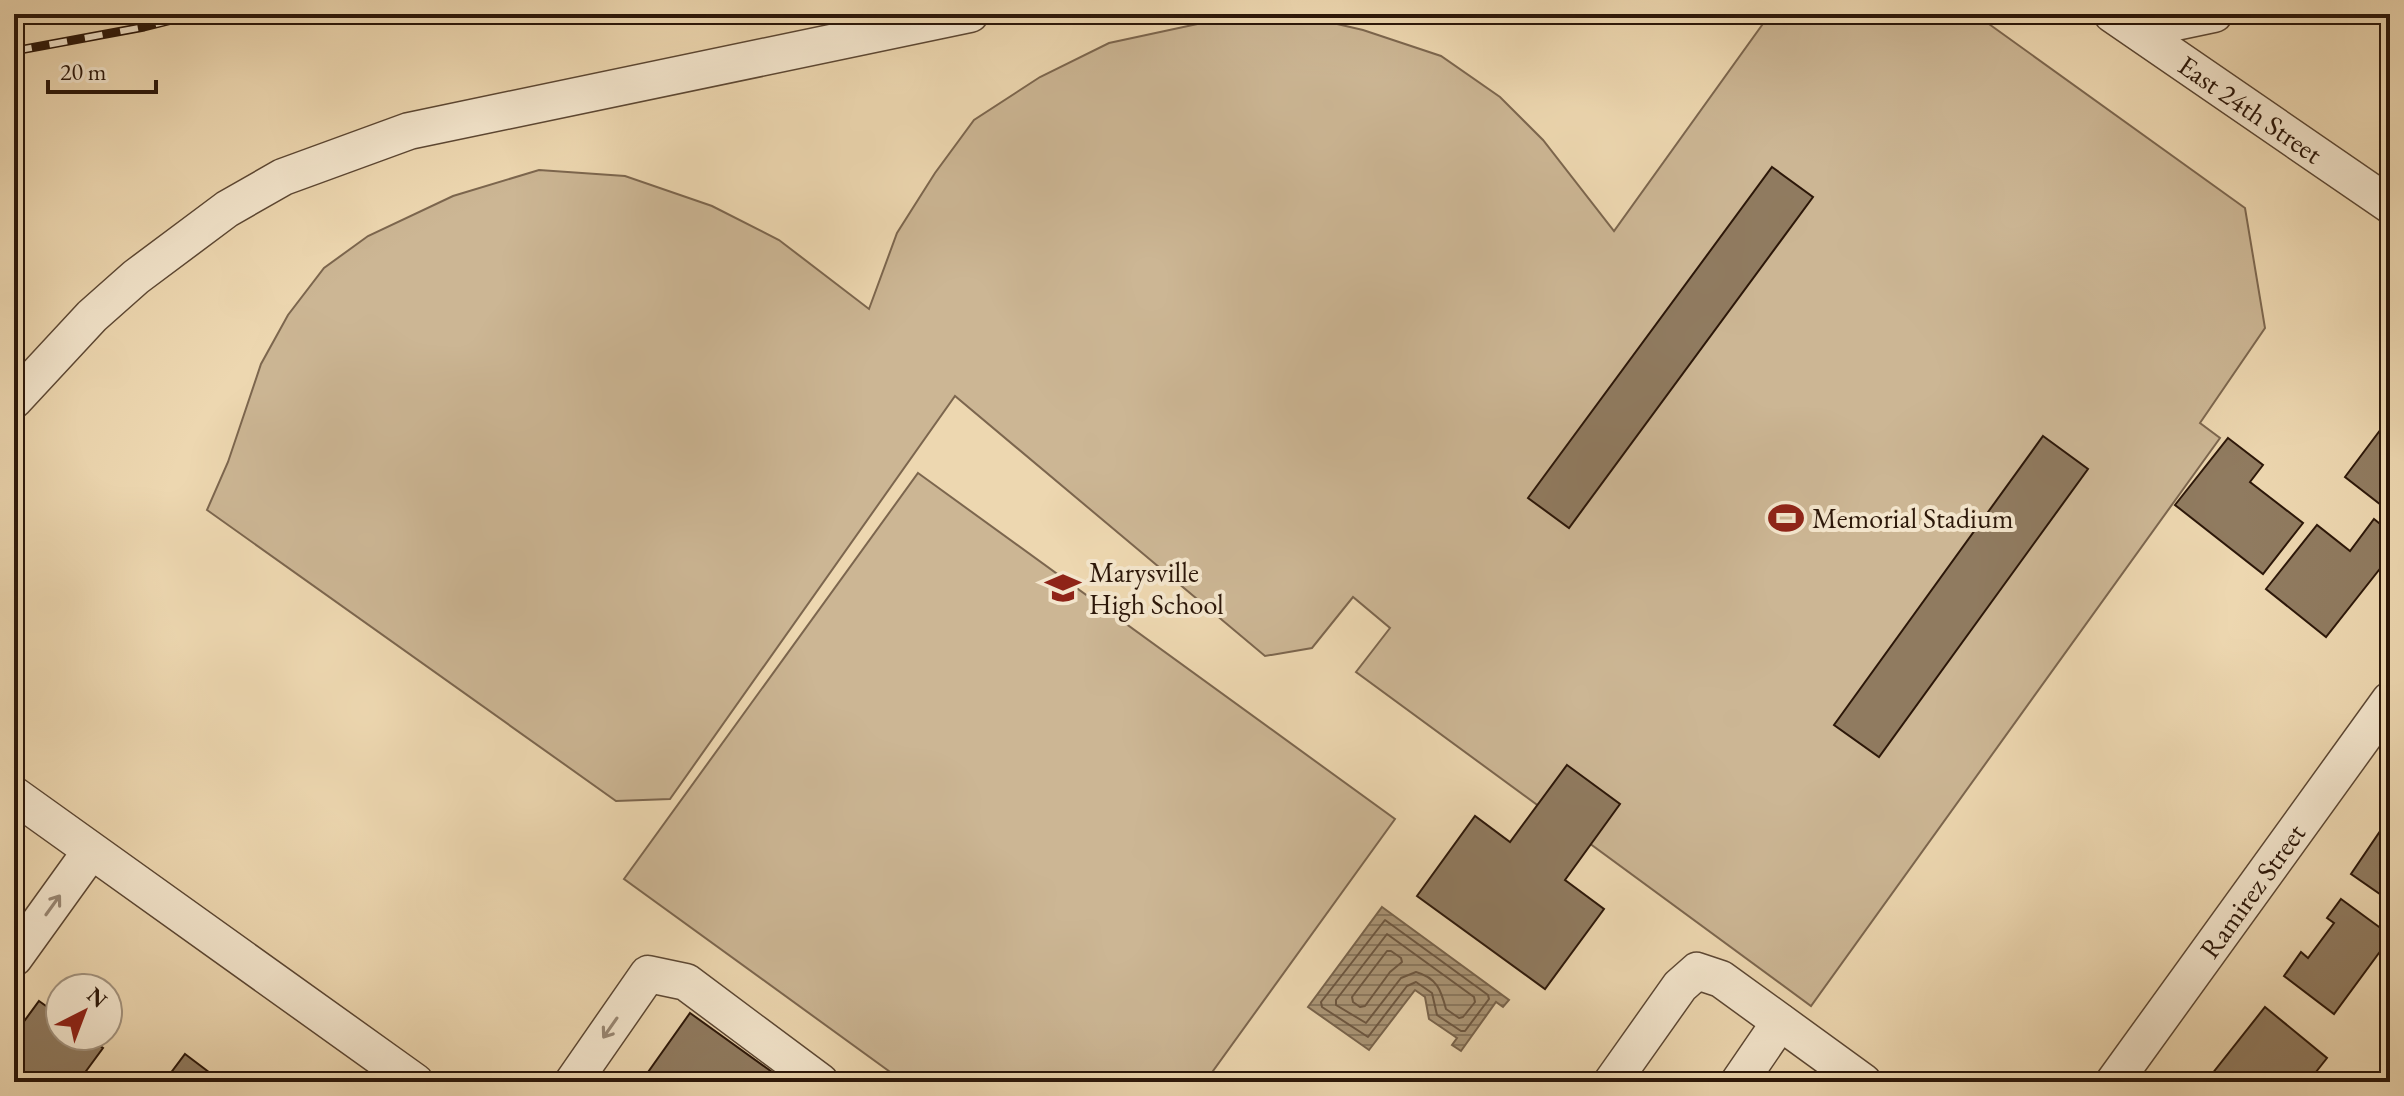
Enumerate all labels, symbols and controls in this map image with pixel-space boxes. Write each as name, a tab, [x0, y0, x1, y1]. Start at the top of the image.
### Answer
scale bar	[48, 44, 156, 94]
street label: East 24th Street	[2171, 47, 2330, 171]
text: 20 m	[60, 56, 107, 87]
sports icon: Memorial Stadium	[1767, 499, 1805, 537]
place label: Memorial Stadium	[1812, 500, 2014, 536]
place label: Marysville High School	[1089, 554, 1224, 622]
school or university icon: Marysville High School	[1044, 569, 1082, 607]
street label: Ramirez Street	[2191, 816, 2313, 965]
one-way arrow	[44, 895, 61, 916]
north arrow	[44, 972, 124, 1052]
text: N	[81, 981, 114, 1014]
one-way arrow	[602, 1017, 618, 1039]

